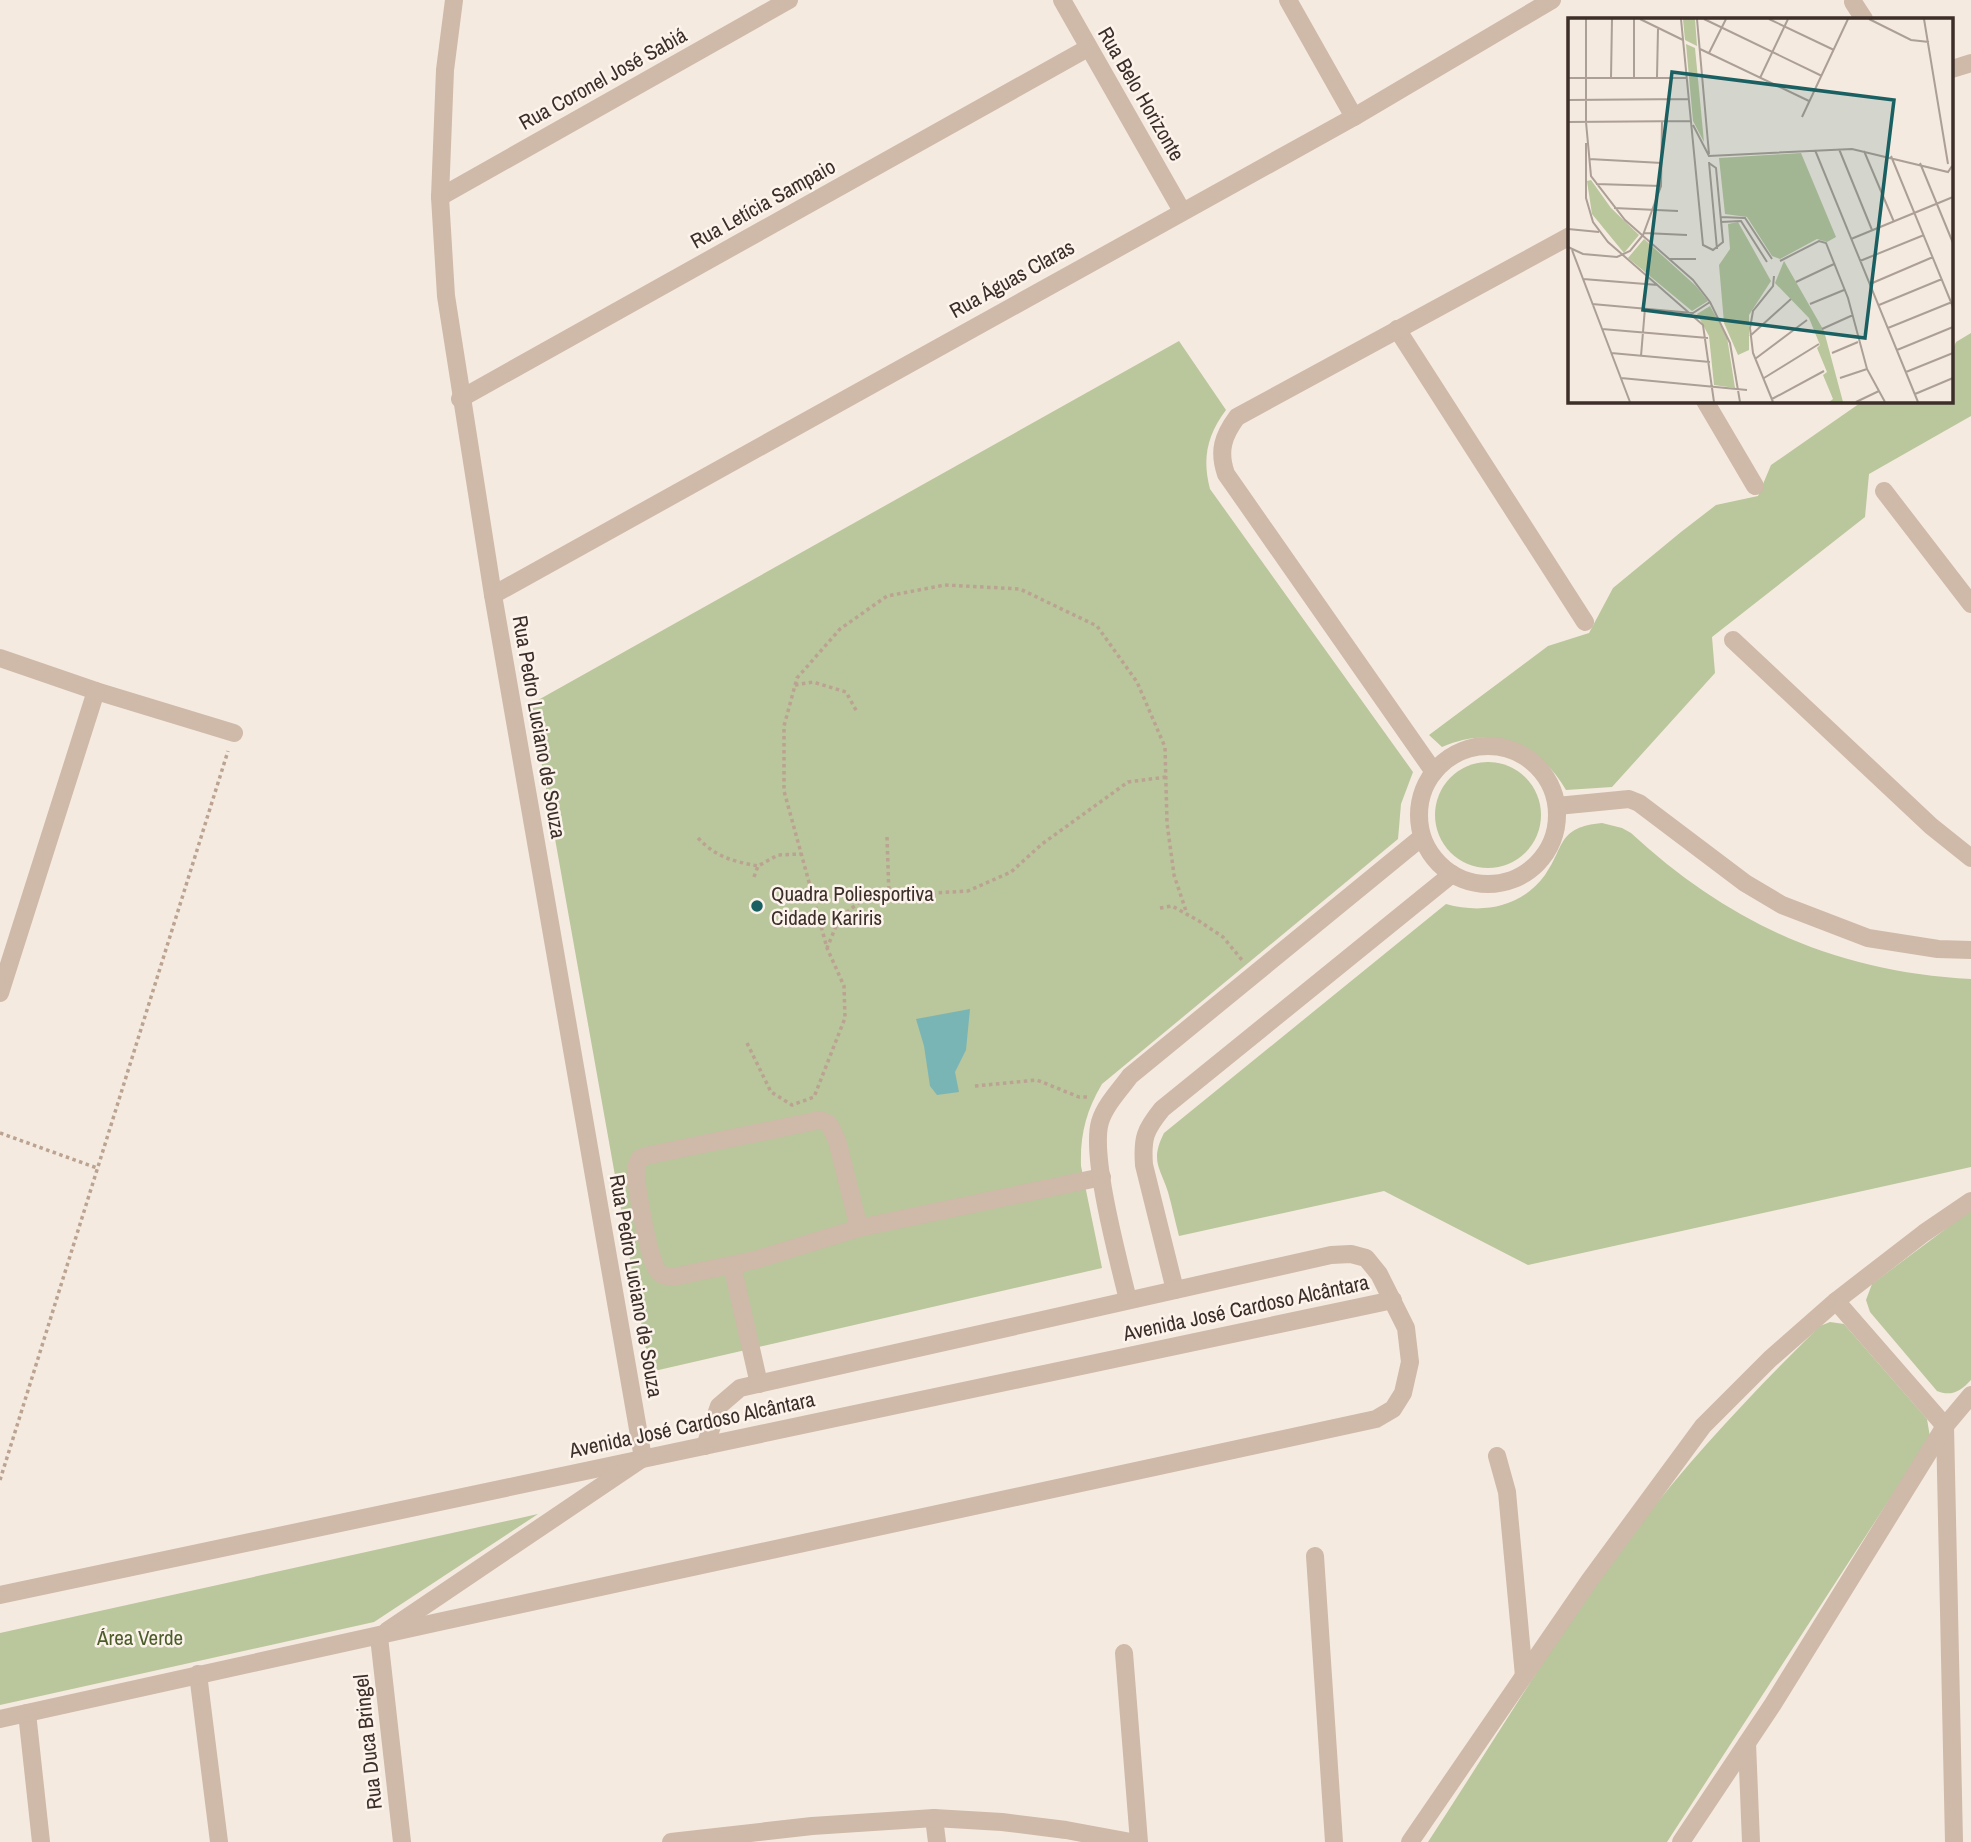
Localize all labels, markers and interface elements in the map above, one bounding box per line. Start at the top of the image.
inset map [1568,18,1954,402]
street label: Rua Coronel José Sabiá [514,20,692,137]
street label: Rua Belo Horizonte [1091,21,1192,166]
street label: Rua Letícia Sampaio [685,152,841,255]
street label: Rua Águas Claras [944,232,1079,325]
street label: Rua Pedro Luciano de Souza [506,613,573,841]
place label: Quadra Poliesportiva Cidade Kariris [771,879,934,932]
marker: Quadra Poliesportiva Cidade Kariris [749,898,765,914]
street label: Rua Pedro Luciano de Souza [603,1172,670,1400]
street label: Avenida José Cardoso Alcântara [1119,1267,1372,1348]
street label: Avenida José Cardoso Alcântara [565,1384,818,1465]
park label: Área Verde [96,1623,183,1652]
street label: Rua Duca Bringel [346,1673,389,1811]

